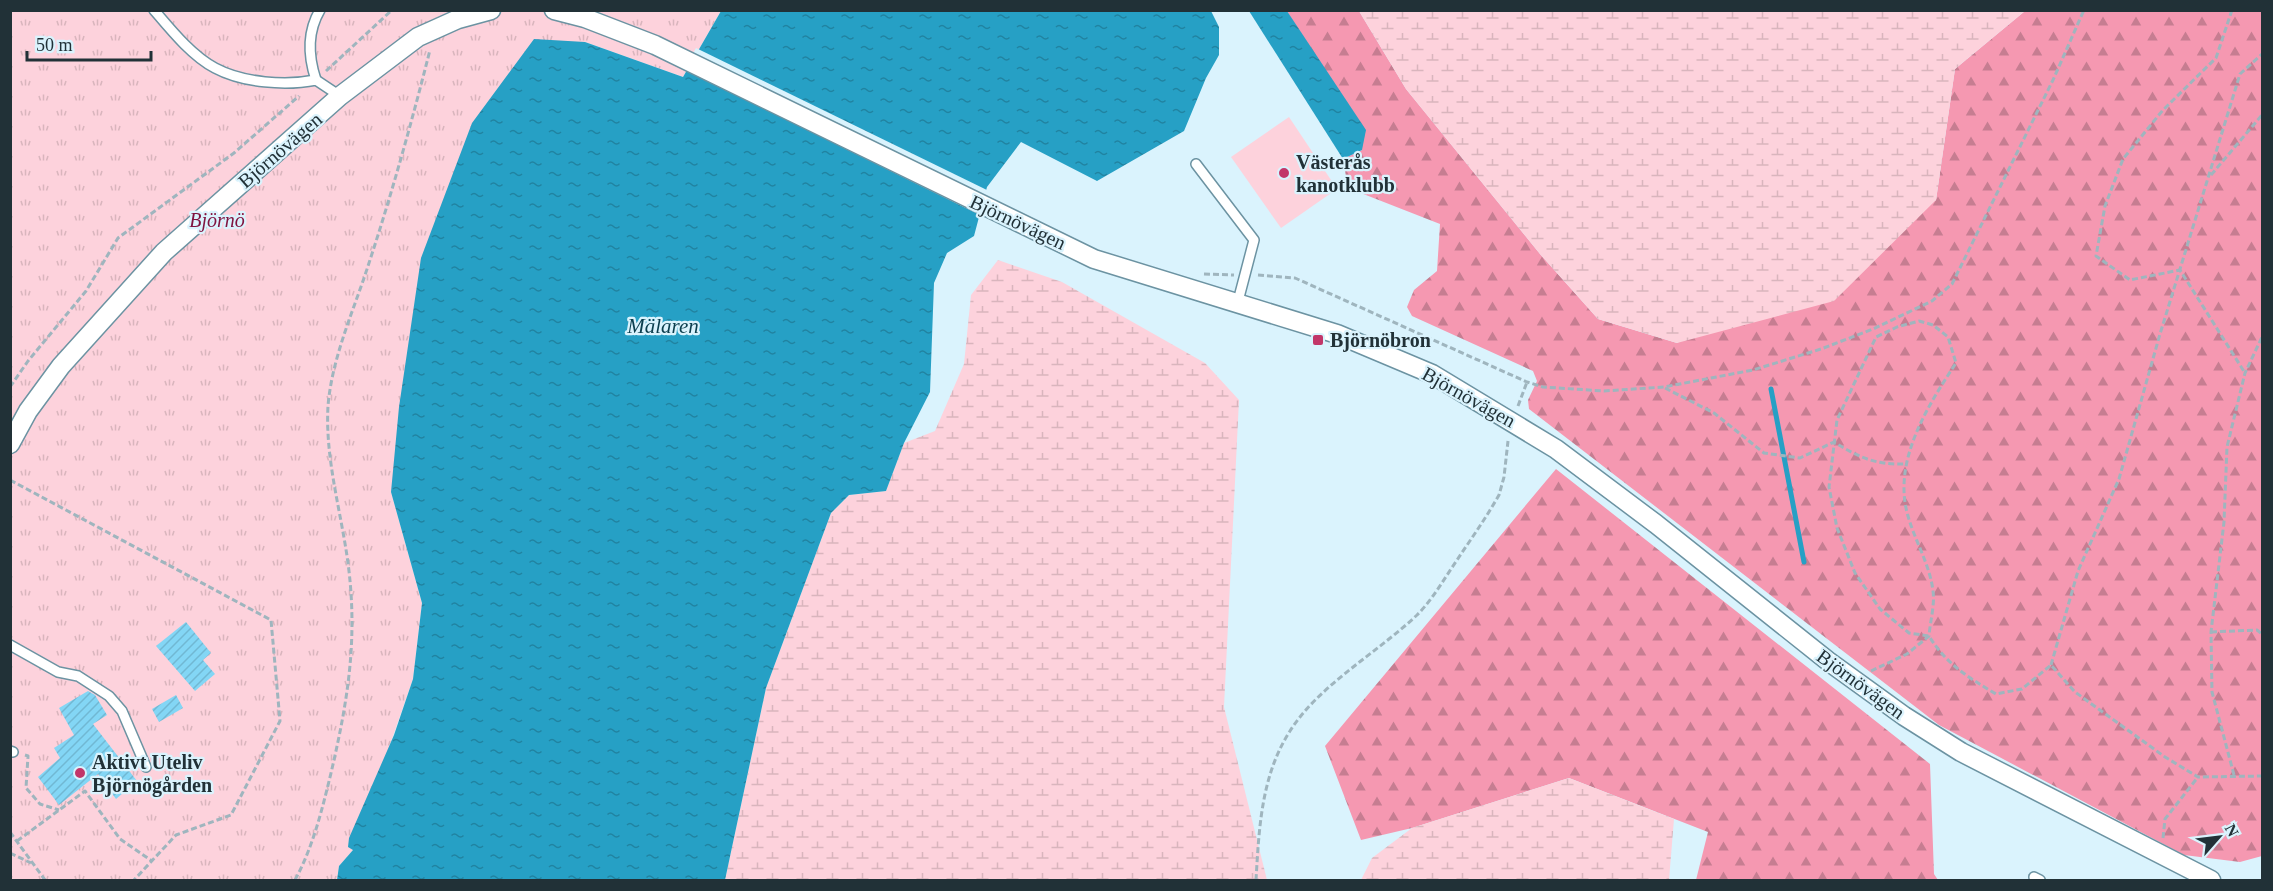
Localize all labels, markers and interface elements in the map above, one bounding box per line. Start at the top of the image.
scale bar [27,24,152,62]
text: 50 m [36,35,73,55]
street label: Björnövägen [234,108,327,193]
place label: Västerås kanotklubb [1296,151,1395,196]
marker: Västerås kanotklubb [1277,166,1291,180]
street label: Björnövägen [966,190,1069,255]
park label: Björnö [189,209,245,232]
water label: Mälaren [626,314,699,338]
place label: Björnöbron [1330,329,1431,352]
marker: Björnöbron [1311,333,1325,347]
street label: Björnövägen [1418,362,1520,433]
street label: Björnövägen [1812,645,1909,724]
place label: Aktivt Uteliv Björnögården [92,751,212,797]
marker: Aktivt Uteliv Björnögården [73,766,87,780]
north arrow [2189,807,2249,867]
text: N [2222,821,2242,840]

